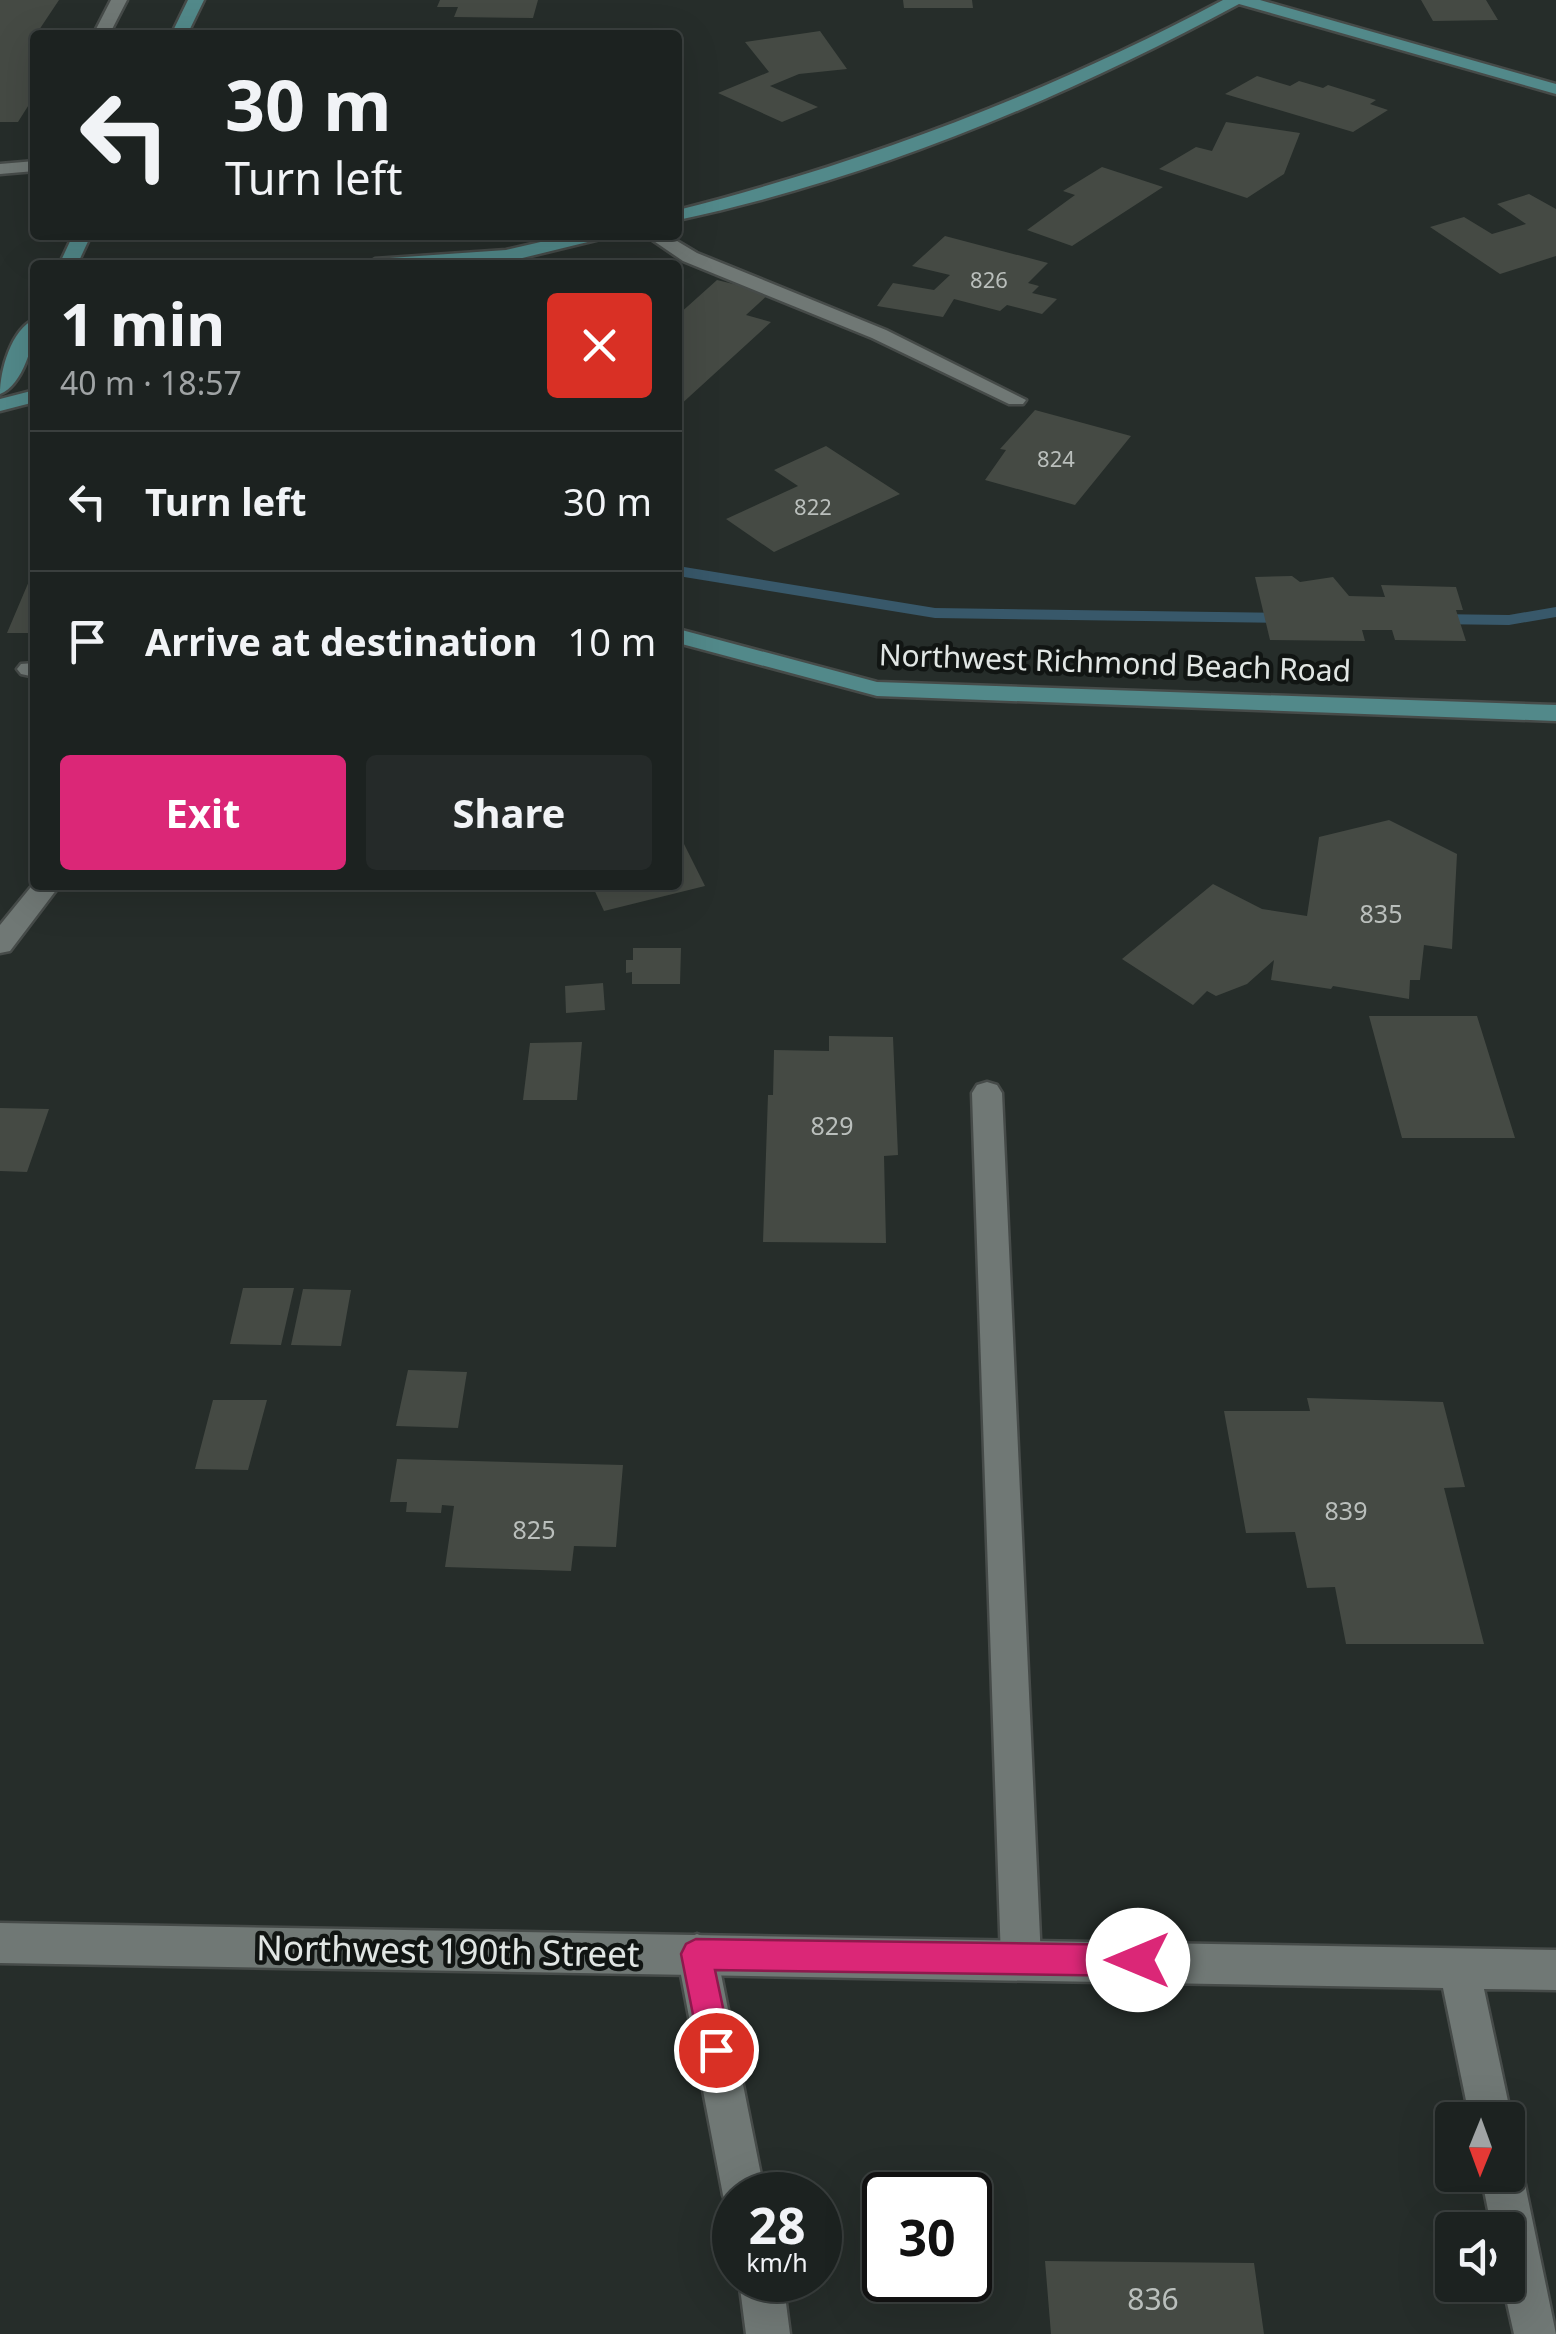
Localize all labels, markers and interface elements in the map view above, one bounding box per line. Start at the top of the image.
text: 30 m [225,56,392,152]
icon: left [60,70,190,200]
text: Turn left [225,147,402,208]
house number: 826 [970,264,1008,294]
text: 1 min [60,282,225,364]
button: close [547,293,652,398]
text: 40 m · 18:57 [60,361,242,404]
house number: 824 [1037,443,1075,473]
icon: left [60,474,115,529]
text: Turn left [145,475,307,527]
text: 30 m [563,475,652,527]
house number: 822 [794,491,832,521]
icon: arrive [60,614,115,669]
text: Arrive at destination [145,615,537,667]
text: 10 m [567,615,656,667]
street label: Northwest Richmond Beach Road [878,633,1352,691]
button: Exit [60,755,346,870]
button: Share [366,755,652,870]
house number: 835 [1360,896,1402,930]
house number: 829 [811,1108,853,1142]
house number: 839 [1325,1493,1367,1527]
house number: 825 [513,1512,555,1546]
position arrow [1086,1908,1190,2012]
street label: Northwest 190th Street [256,1923,640,1977]
pin [674,2008,759,2093]
icon: arrive [689,2023,744,2078]
north arrow [1435,2102,1525,2192]
map controls [1435,2102,1525,2302]
speed limit sign: 30 [862,2172,992,2302]
text: 28 [748,2191,806,2259]
button: sound [1435,2212,1525,2302]
text: km/h [746,2245,808,2279]
house number: 836 [1127,2278,1179,2319]

